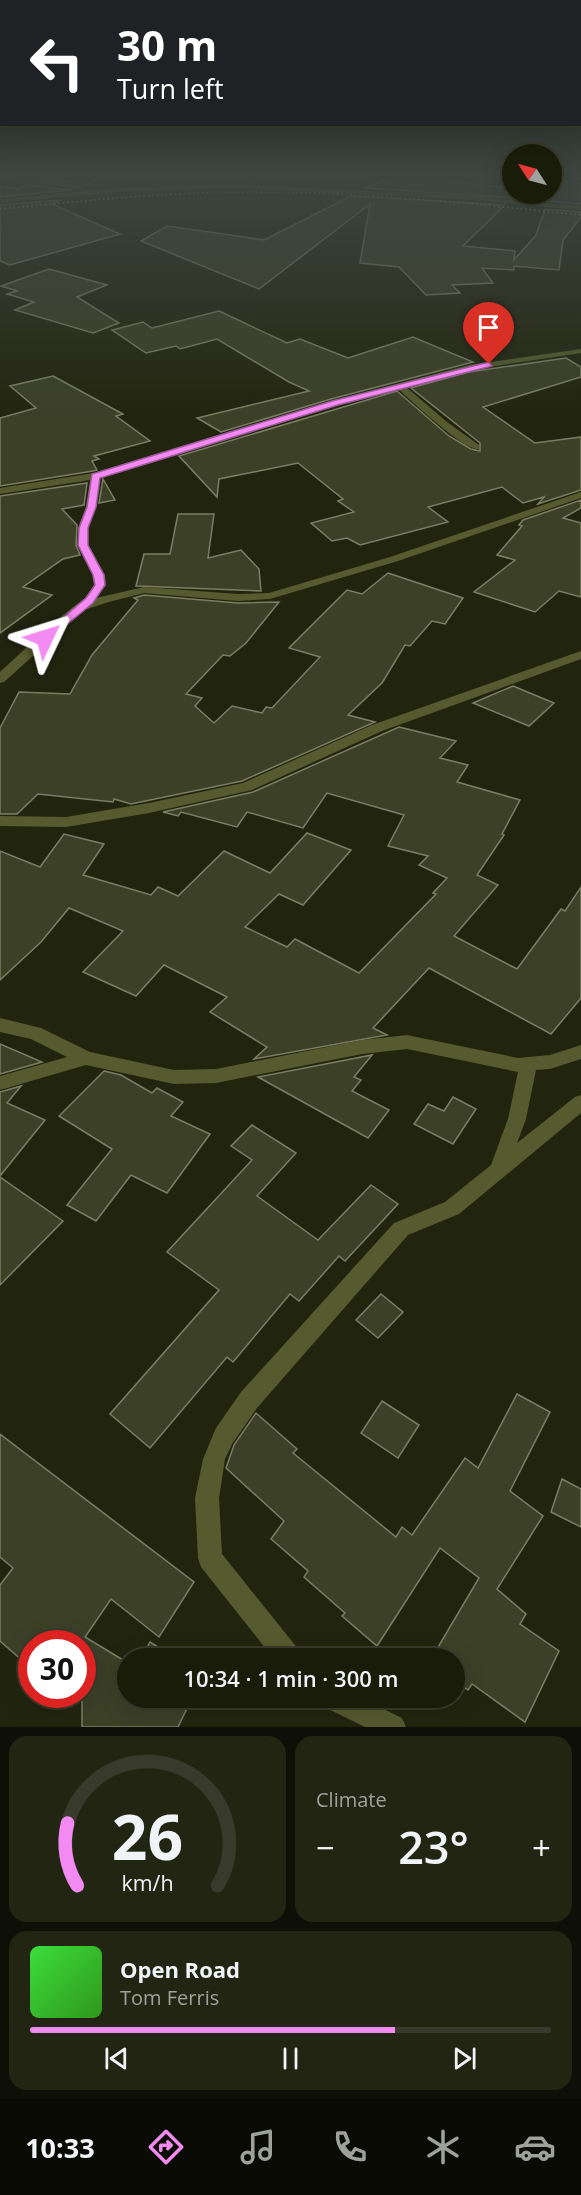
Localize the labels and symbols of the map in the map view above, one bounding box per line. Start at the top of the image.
north arrow [502,144,562,204]
pin [463,302,514,364]
position arrow [13,606,77,670]
speed limit sign: 30 [18,1630,96,1708]

